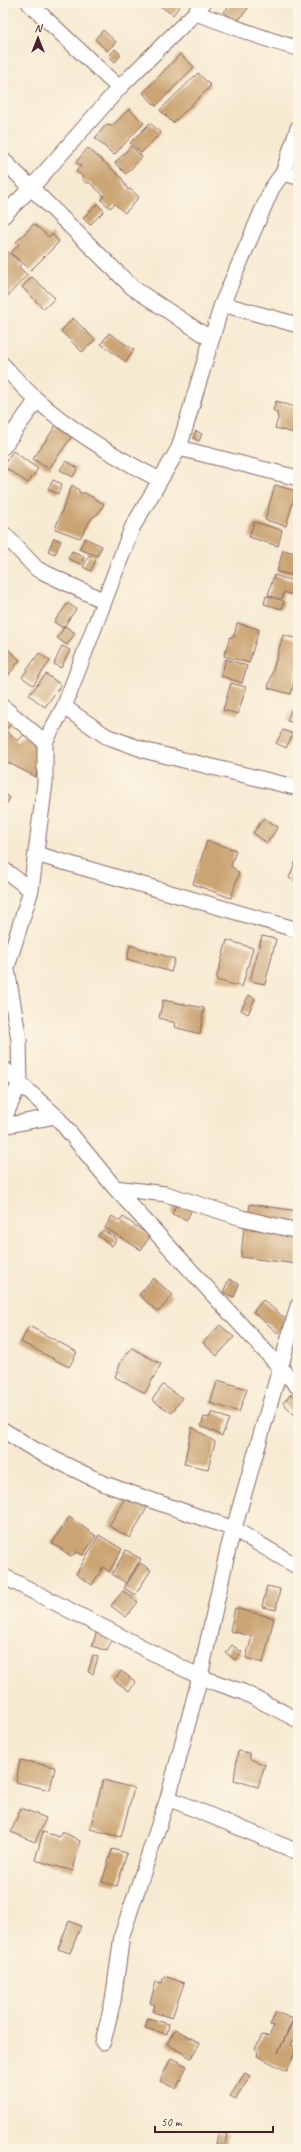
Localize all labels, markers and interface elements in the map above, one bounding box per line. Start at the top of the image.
north arrow [18,18,58,58]
text: N [35,21,44,35]
scale bar [155,2108,273,2134]
text: 50 m [161,2114,183,2130]

